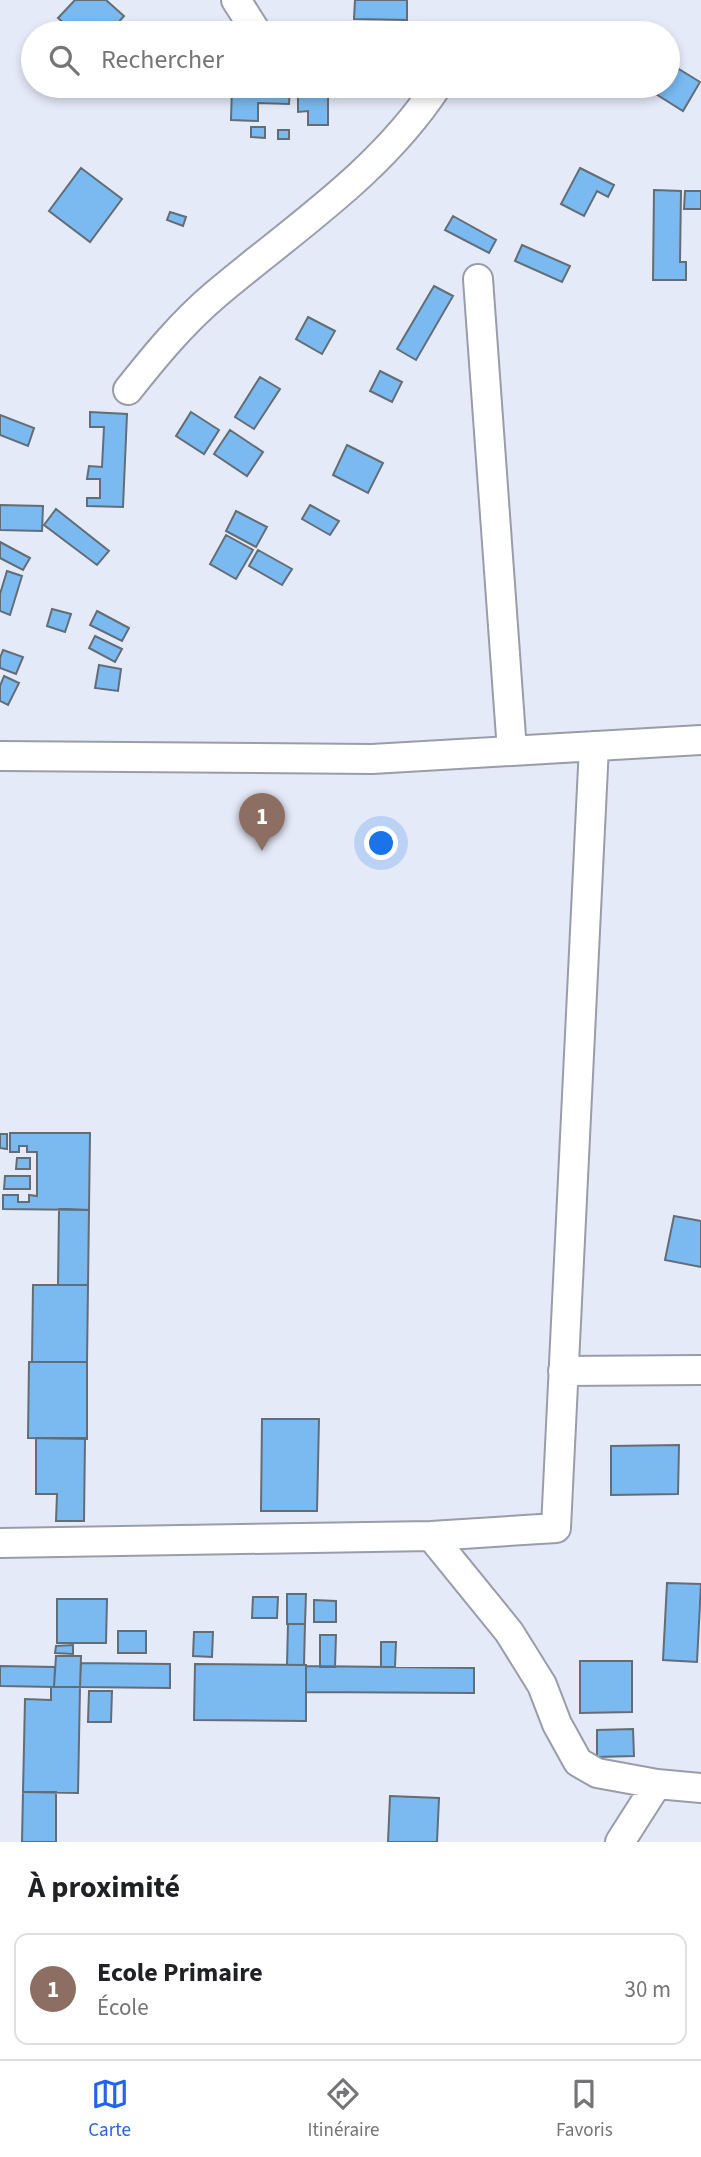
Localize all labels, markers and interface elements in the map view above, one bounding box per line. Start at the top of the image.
search box [21,21,680,98]
icon: search [45,41,83,79]
text: Rechercher [101,41,224,78]
pin: 1 [239,793,285,851]
your location [364,826,398,860]
text: À proximité [28,1866,180,1909]
text: Ecole Primaire [97,1954,263,1991]
text: 1 [47,1973,59,2006]
text: 30 m [624,1973,671,2006]
text: École [97,1991,149,2024]
tab: Carte [88,2075,131,2144]
tab: Itinéraire [307,2075,380,2144]
tab: Favoris [556,2075,613,2144]

